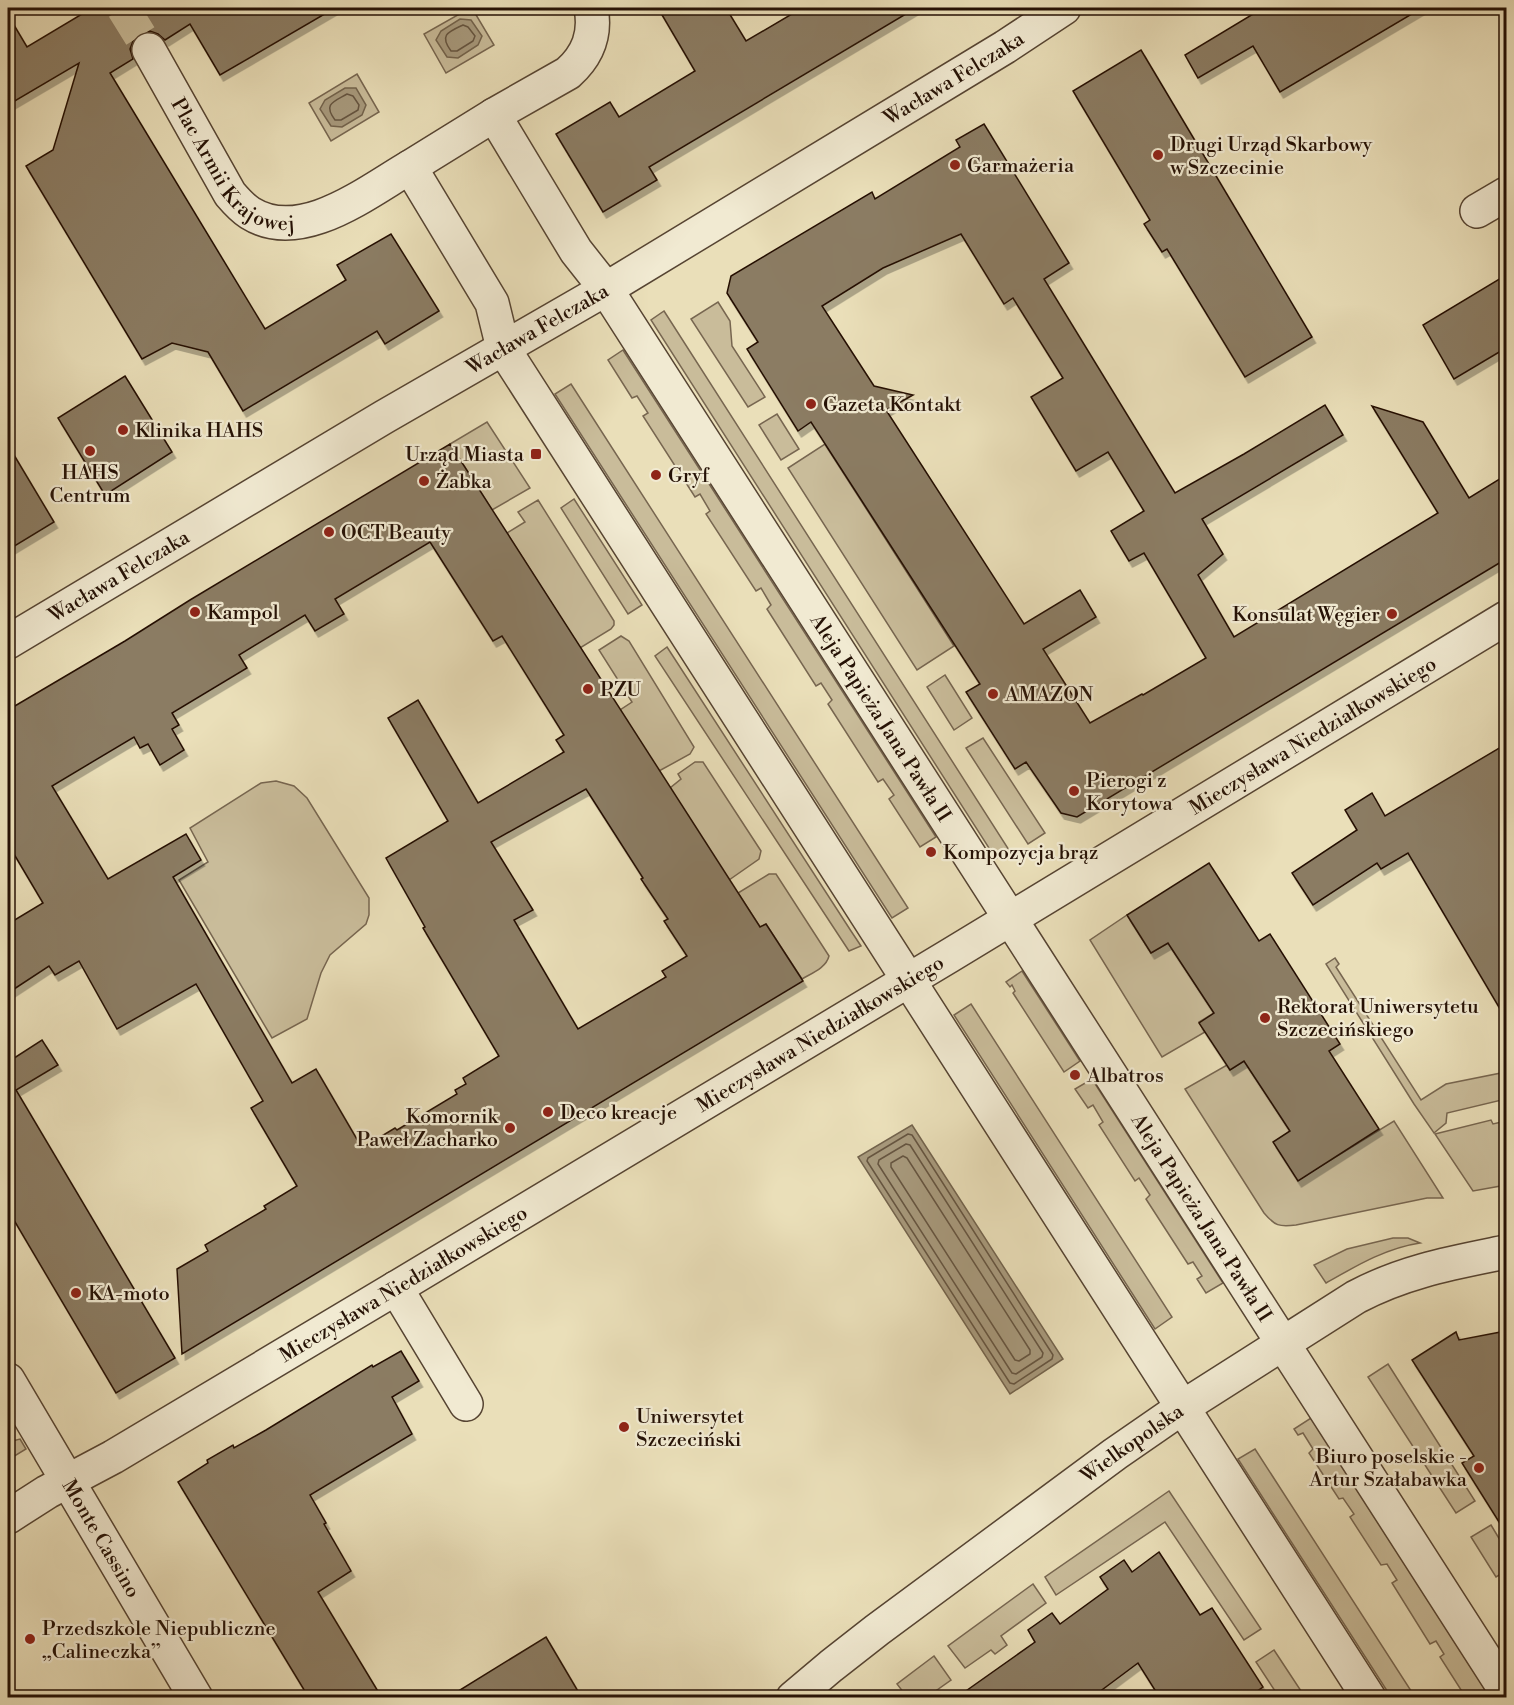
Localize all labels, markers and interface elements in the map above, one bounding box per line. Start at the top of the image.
street label: Wacława Felczaka [879,26,1030,132]
street label: Plac Armii Krajowej [165,94,296,237]
place label: Drugi Urząd Skarbowy w Szczecinie [1169,133,1373,181]
marker: Drugi Urząd Skarbowy w Szczecinie [1151,148,1165,162]
place label: Garmażeria [967,154,1075,179]
marker: Garmażeria [948,158,962,172]
street label: Wacława Felczaka [462,279,614,381]
place label: Gazeta Kontakt [823,393,962,418]
marker: Gazeta Kontakt [804,397,818,411]
place label: Klinika HAHS [135,419,263,444]
marker: Klinika HAHS [116,423,130,437]
place label: Urząd Miasta [405,443,525,468]
marker: HAHS Centrum [83,444,97,458]
marker: Urząd Miasta [529,447,543,461]
place label: HAHS Centrum [50,461,131,509]
place label: Gryf [668,464,710,489]
marker: Gryf [649,468,663,482]
place label: Żabka [436,469,493,495]
marker: Żabka [417,474,431,488]
place label: OCT Beauty [341,521,451,546]
street label: Wacława Felczaka [44,525,195,629]
marker: OCT Beauty [322,525,336,539]
place label: Kampol [207,601,279,626]
place label: Konsulat Węgier [1232,603,1380,628]
marker: Kampol [188,605,202,619]
marker: Konsulat Węgier [1385,607,1399,621]
street label: Aleja Papieża Jana Pawła II [803,609,956,827]
street label: Mieczysława Niedziałkowskiego [1185,652,1442,821]
place label: PZU [600,678,641,703]
marker: PZU [581,682,595,696]
place label: AMAZON [1004,683,1093,708]
marker: AMAZON [986,687,1000,701]
place label: Pierogi z Korytowa [1086,769,1173,817]
marker: Pierogi z Korytowa [1067,784,1081,798]
place label: Kompozycja brąz [943,841,1098,866]
marker: Kompozycja brąz [924,845,938,859]
street label: Mieczysława Niedziałkowskiego [692,951,949,1119]
place label: Rektorat Uniwersytetu Szczecińskiego [1277,995,1479,1043]
marker: Rektorat Uniwersytetu Szczecińskiego [1258,1011,1272,1025]
place label: Albatros [1086,1064,1164,1089]
marker: Albatros [1068,1068,1082,1082]
place label: Deco kreacje [560,1101,677,1126]
place label: Komornik Paweł Zacharko [357,1105,500,1153]
marker: Deco kreacje [541,1105,555,1119]
street label: Aleja Papieża Jana Pawła II [1124,1109,1277,1327]
marker: Komornik Paweł Zacharko [503,1121,517,1135]
street label: Mieczysława Niedziałkowskiego [275,1201,532,1369]
place label: KA-moto [88,1282,170,1307]
marker: KA-moto [69,1286,83,1300]
street label: Wielkopolska [1075,1399,1190,1490]
place label: Uniwersytet Szczeciński [636,1405,744,1453]
marker: Uniwersytet Szczeciński [617,1420,631,1434]
place label: Biuro poselskie - Artur Szałabawka [1308,1445,1468,1493]
marker: Biuro poselskie - Artur Szałabawka [1472,1461,1486,1475]
street label: Monte Cassino [56,1475,145,1603]
place label: Przedszkole Niepubliczne „Calineczka” [42,1617,276,1665]
marker: Przedszkole Niepubliczne „Calineczka” [23,1632,37,1646]

